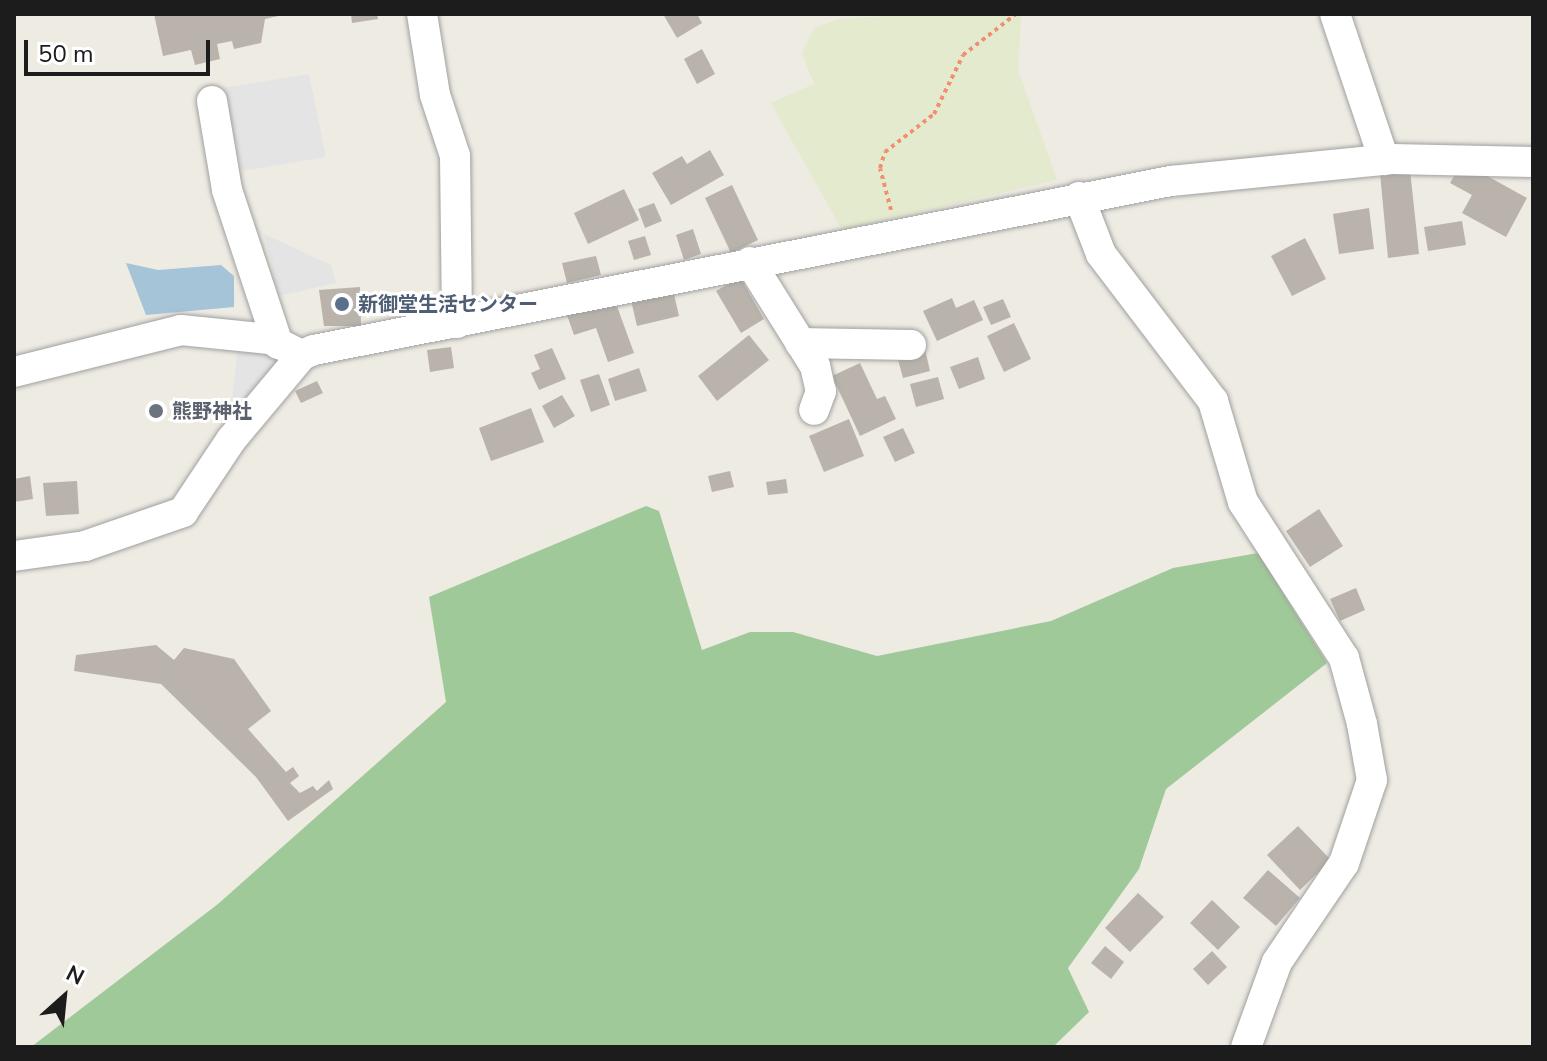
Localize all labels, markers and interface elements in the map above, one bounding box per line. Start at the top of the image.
scale bar [28,24,214,74]
text: 50 m [38,38,94,70]
place label: 新御堂生活センター [358,292,538,316]
marker: 新御堂生活センター [333,295,351,313]
place label: 熊野神社 [172,399,252,423]
marker: 熊野神社 [147,402,165,420]
north arrow [24,957,104,1037]
text: N [61,959,89,993]

